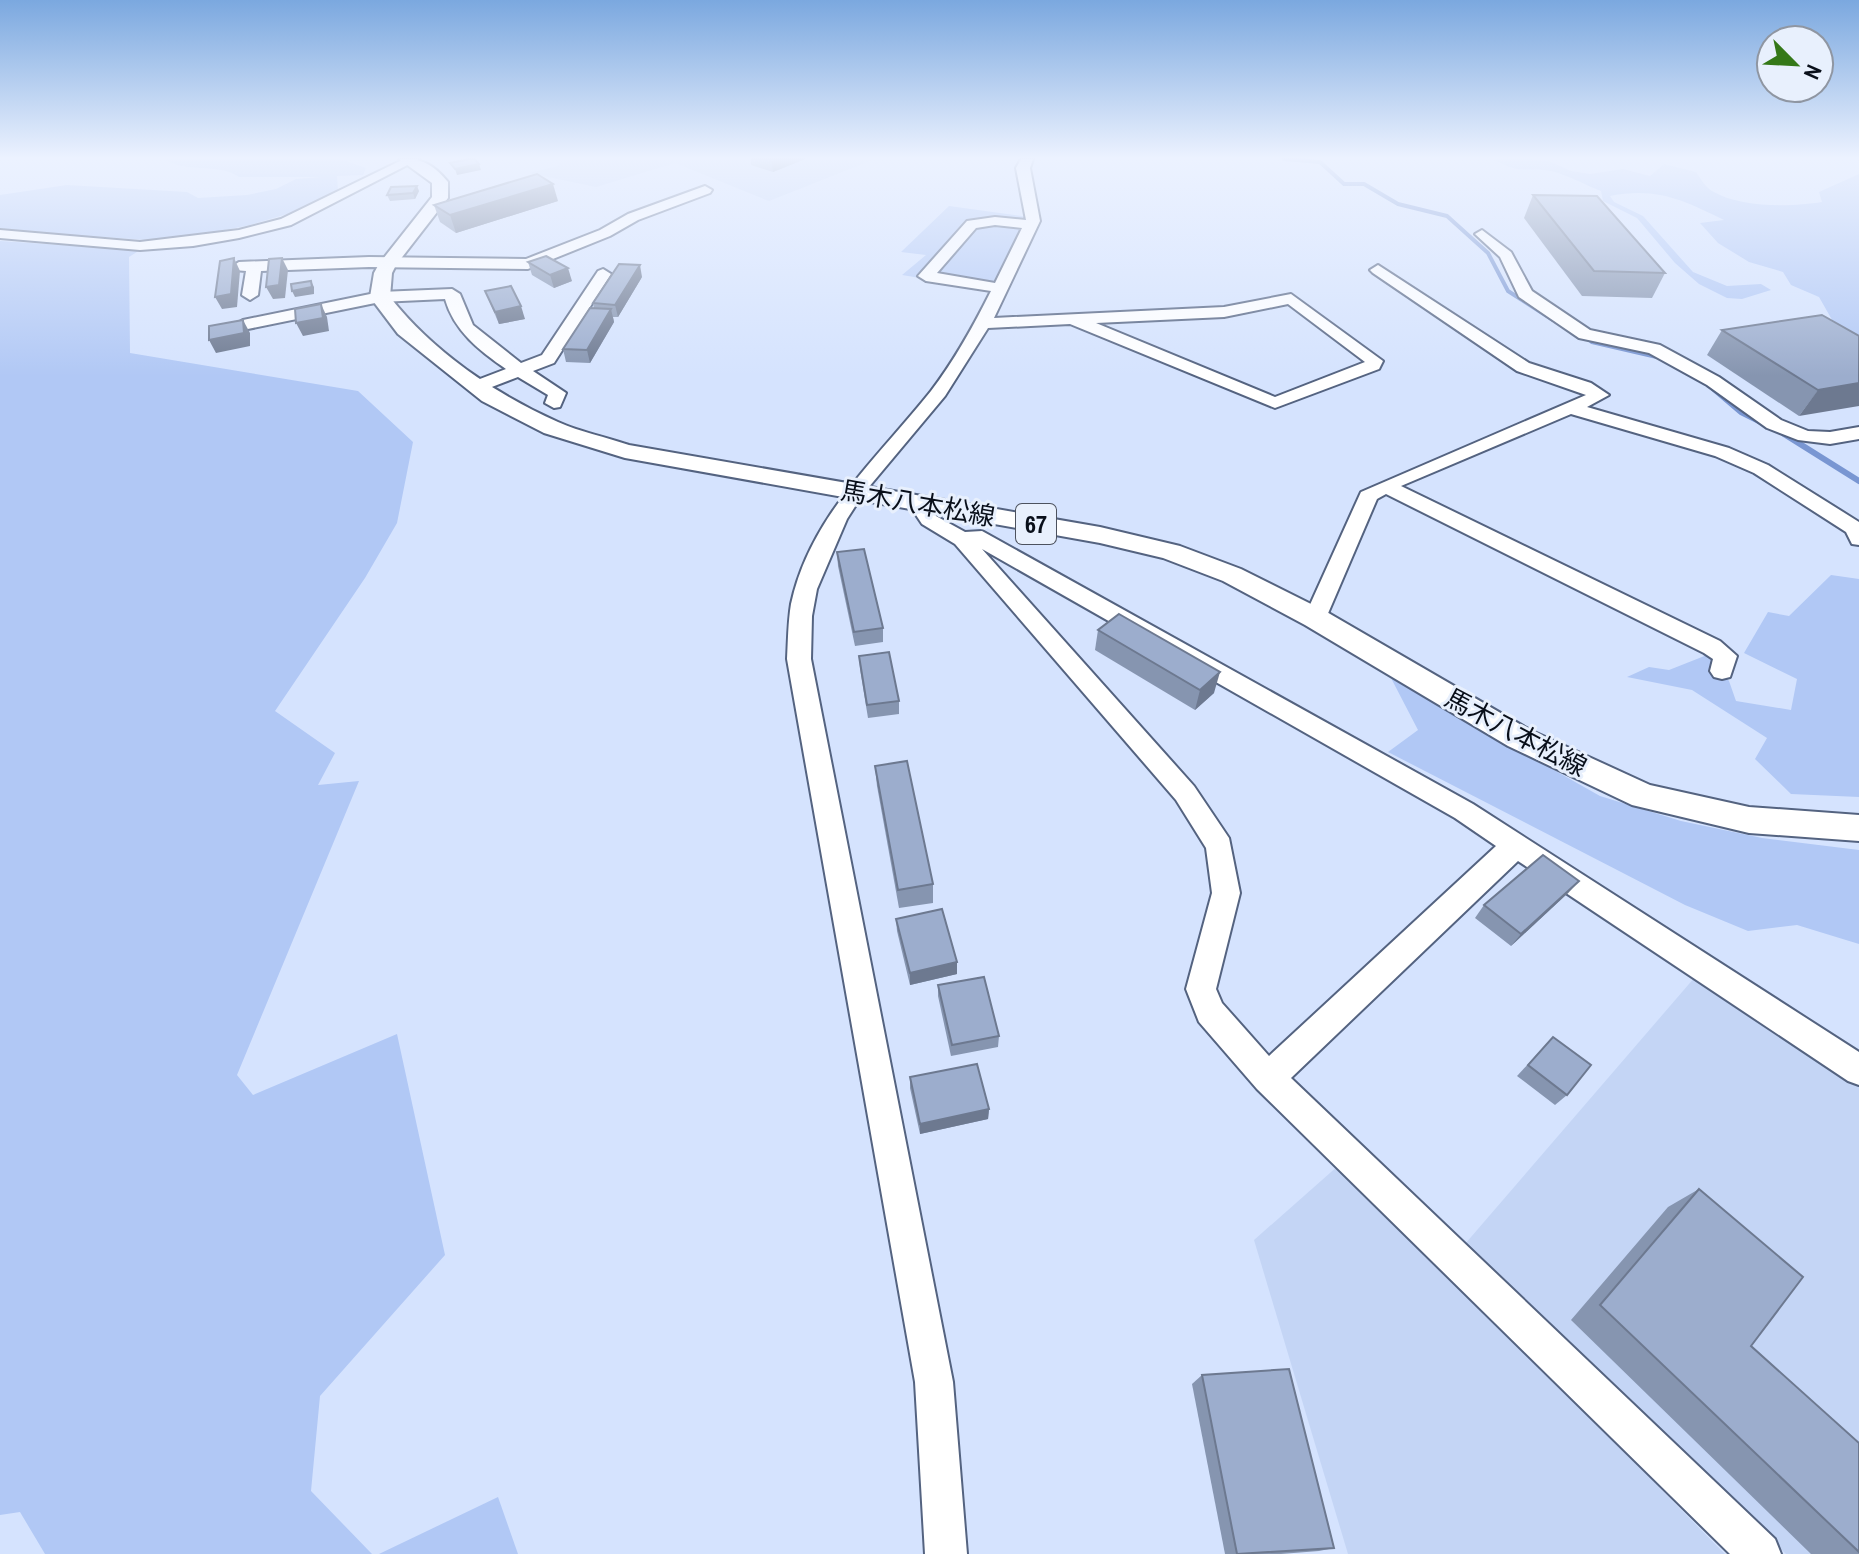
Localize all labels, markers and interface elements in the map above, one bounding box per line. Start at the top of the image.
north arrow [1755,24,1835,104]
text: N [1797,60,1830,84]
street label: 馬木八本松線 [838,472,998,534]
road number: 67 [1016,504,1056,544]
street label: 馬木八本松線 [1439,680,1593,784]

